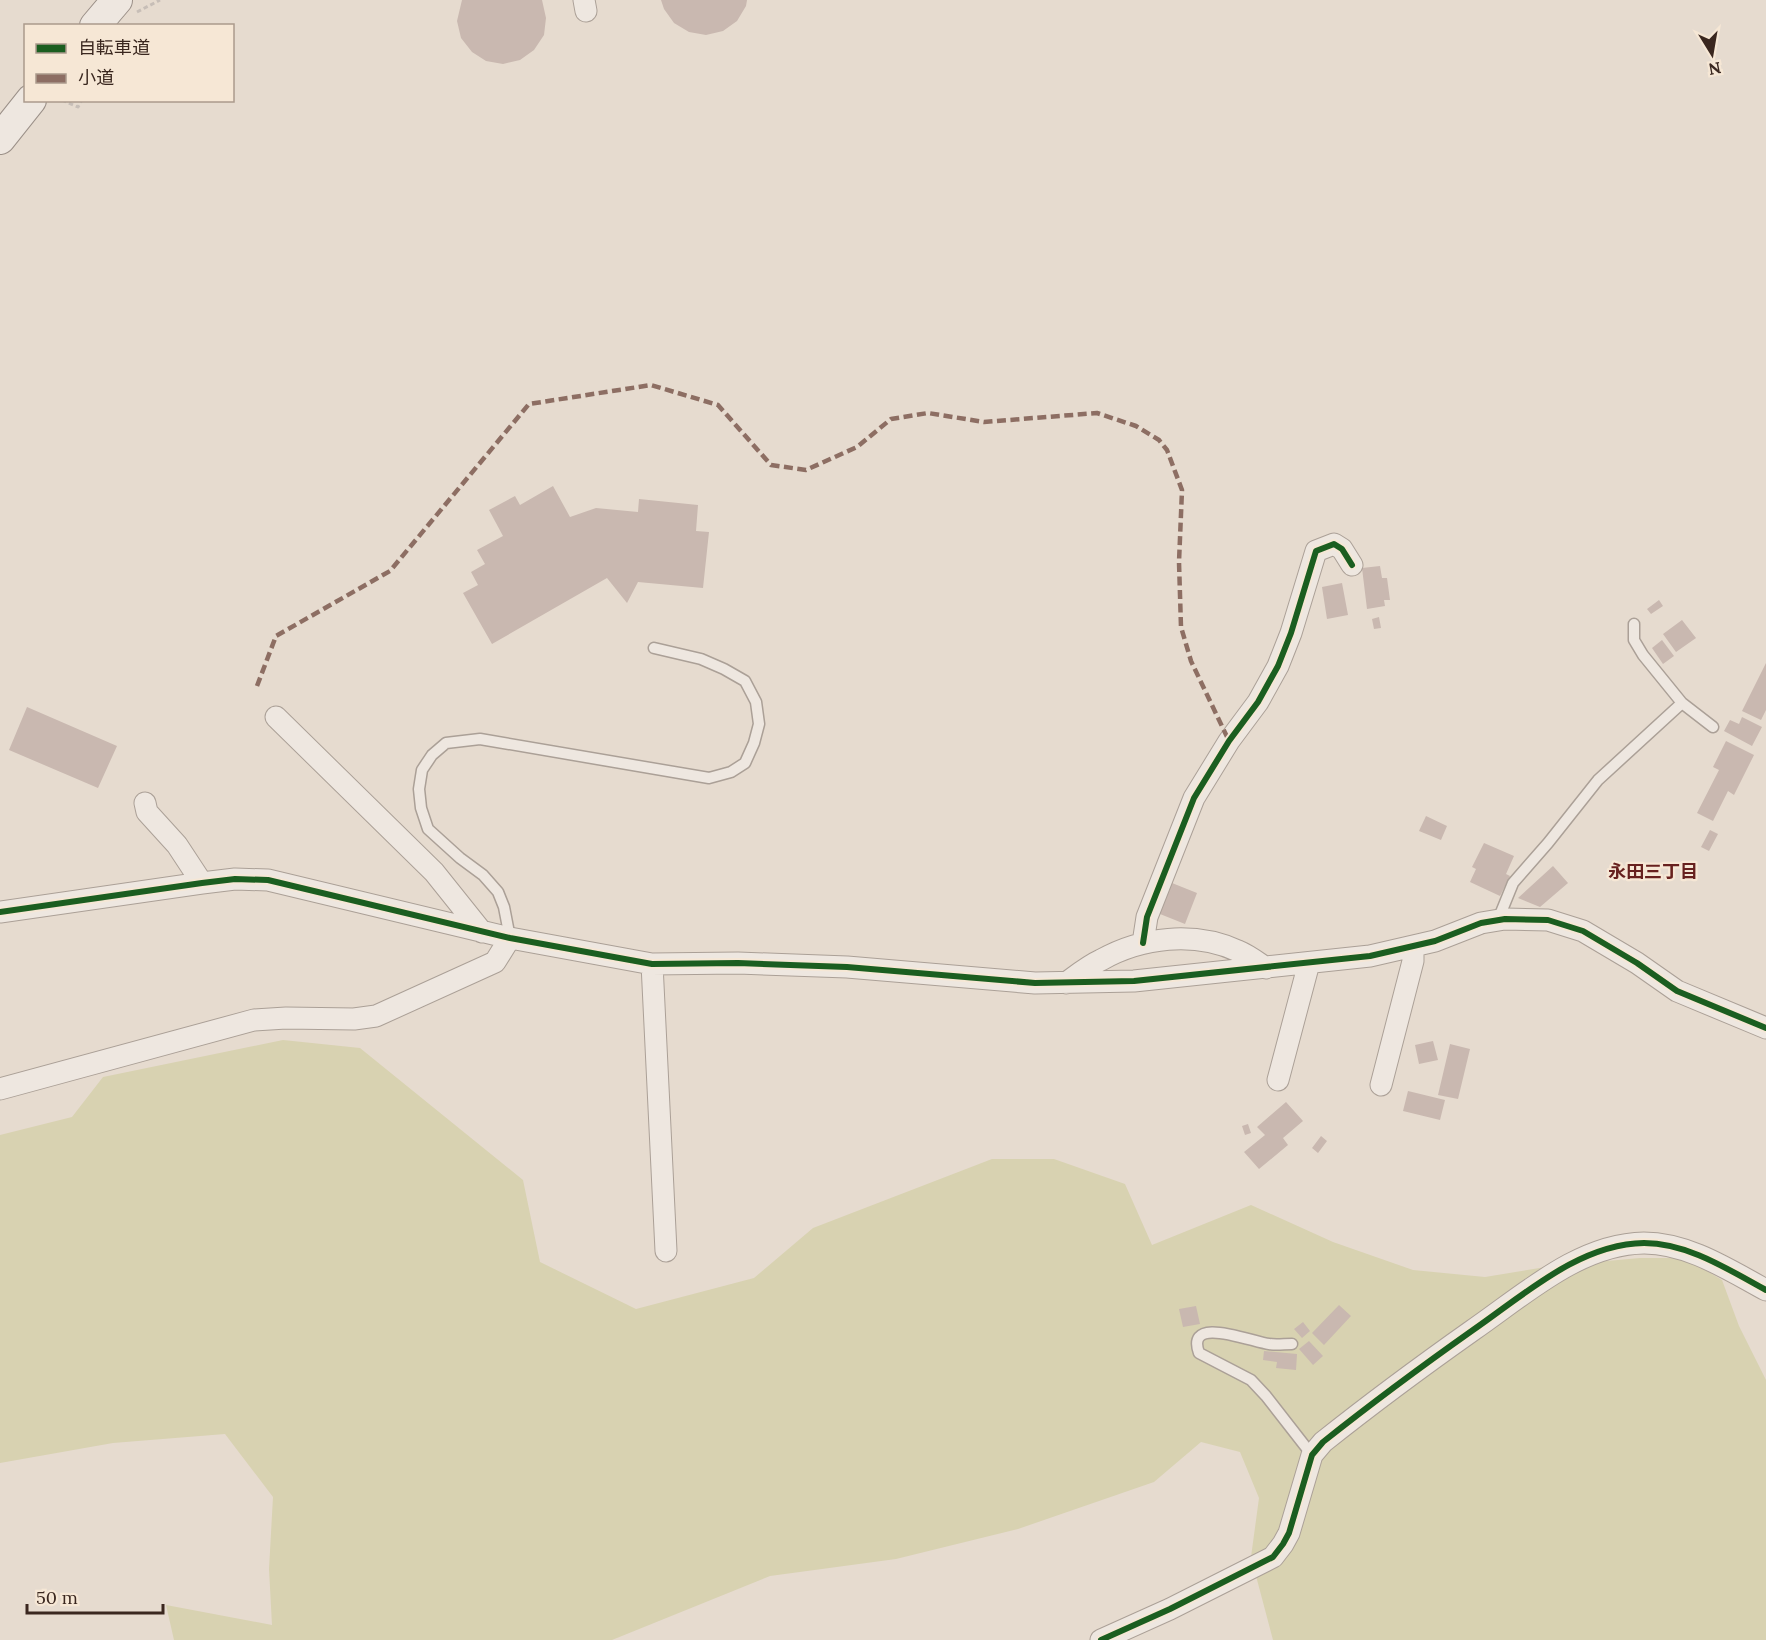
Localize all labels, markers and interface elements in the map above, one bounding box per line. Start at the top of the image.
legend [24,24,234,102]
north arrow [1682,24,1742,84]
text: 自転車道 [78,36,150,59]
text: N [1707,58,1723,80]
text: 小道 [78,66,114,89]
district label: 永田三丁目 [1608,860,1698,883]
scale bar [27,1577,164,1615]
text: 50 m [36,1586,78,1609]

